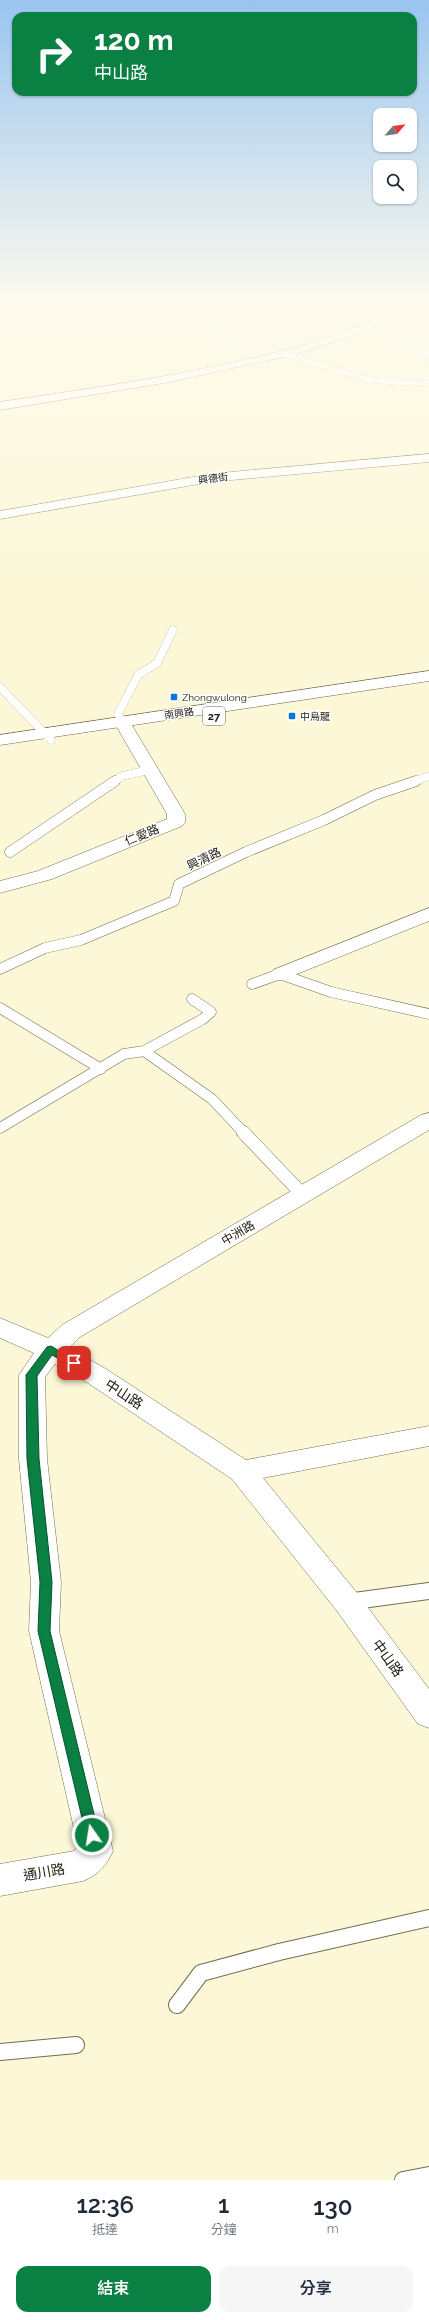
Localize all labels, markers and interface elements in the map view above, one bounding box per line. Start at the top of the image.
text: 120 m [94,24,174,57]
icon: right [28,28,80,80]
text: 中山路 [94,62,148,83]
north arrow [373,108,417,152]
map controls [373,108,417,204]
button: search [373,160,417,204]
street label: 興德街 [198,471,229,486]
marker: Zhongwulong [169,692,179,702]
place label: Zhongwulong [182,692,247,703]
street label: 南興路 [163,706,195,721]
road number: 27 [203,707,225,725]
marker: 中烏龍 [287,711,297,721]
place label: 中烏龍 [300,711,330,722]
street label: 仁愛路 [123,822,161,848]
street label: 興清路 [185,845,223,873]
street label: 中洲路 [219,1218,257,1248]
pin [57,1346,91,1380]
icon: arrive [63,1352,85,1374]
street label: 中山路 [102,1376,146,1412]
street label: 中山路 [369,1636,407,1680]
position arrow [71,1814,113,1856]
street label: 通川路 [22,1860,66,1884]
text: 12:36 [77,2190,134,2219]
text: 1 [218,2190,229,2219]
text: 130 [313,2192,352,2221]
text: m [327,2221,339,2236]
text: 抵達 [92,2222,118,2237]
text: 分鐘 [211,2222,237,2237]
button: 結束 [16,2266,211,2312]
button: 分享 [219,2266,413,2312]

